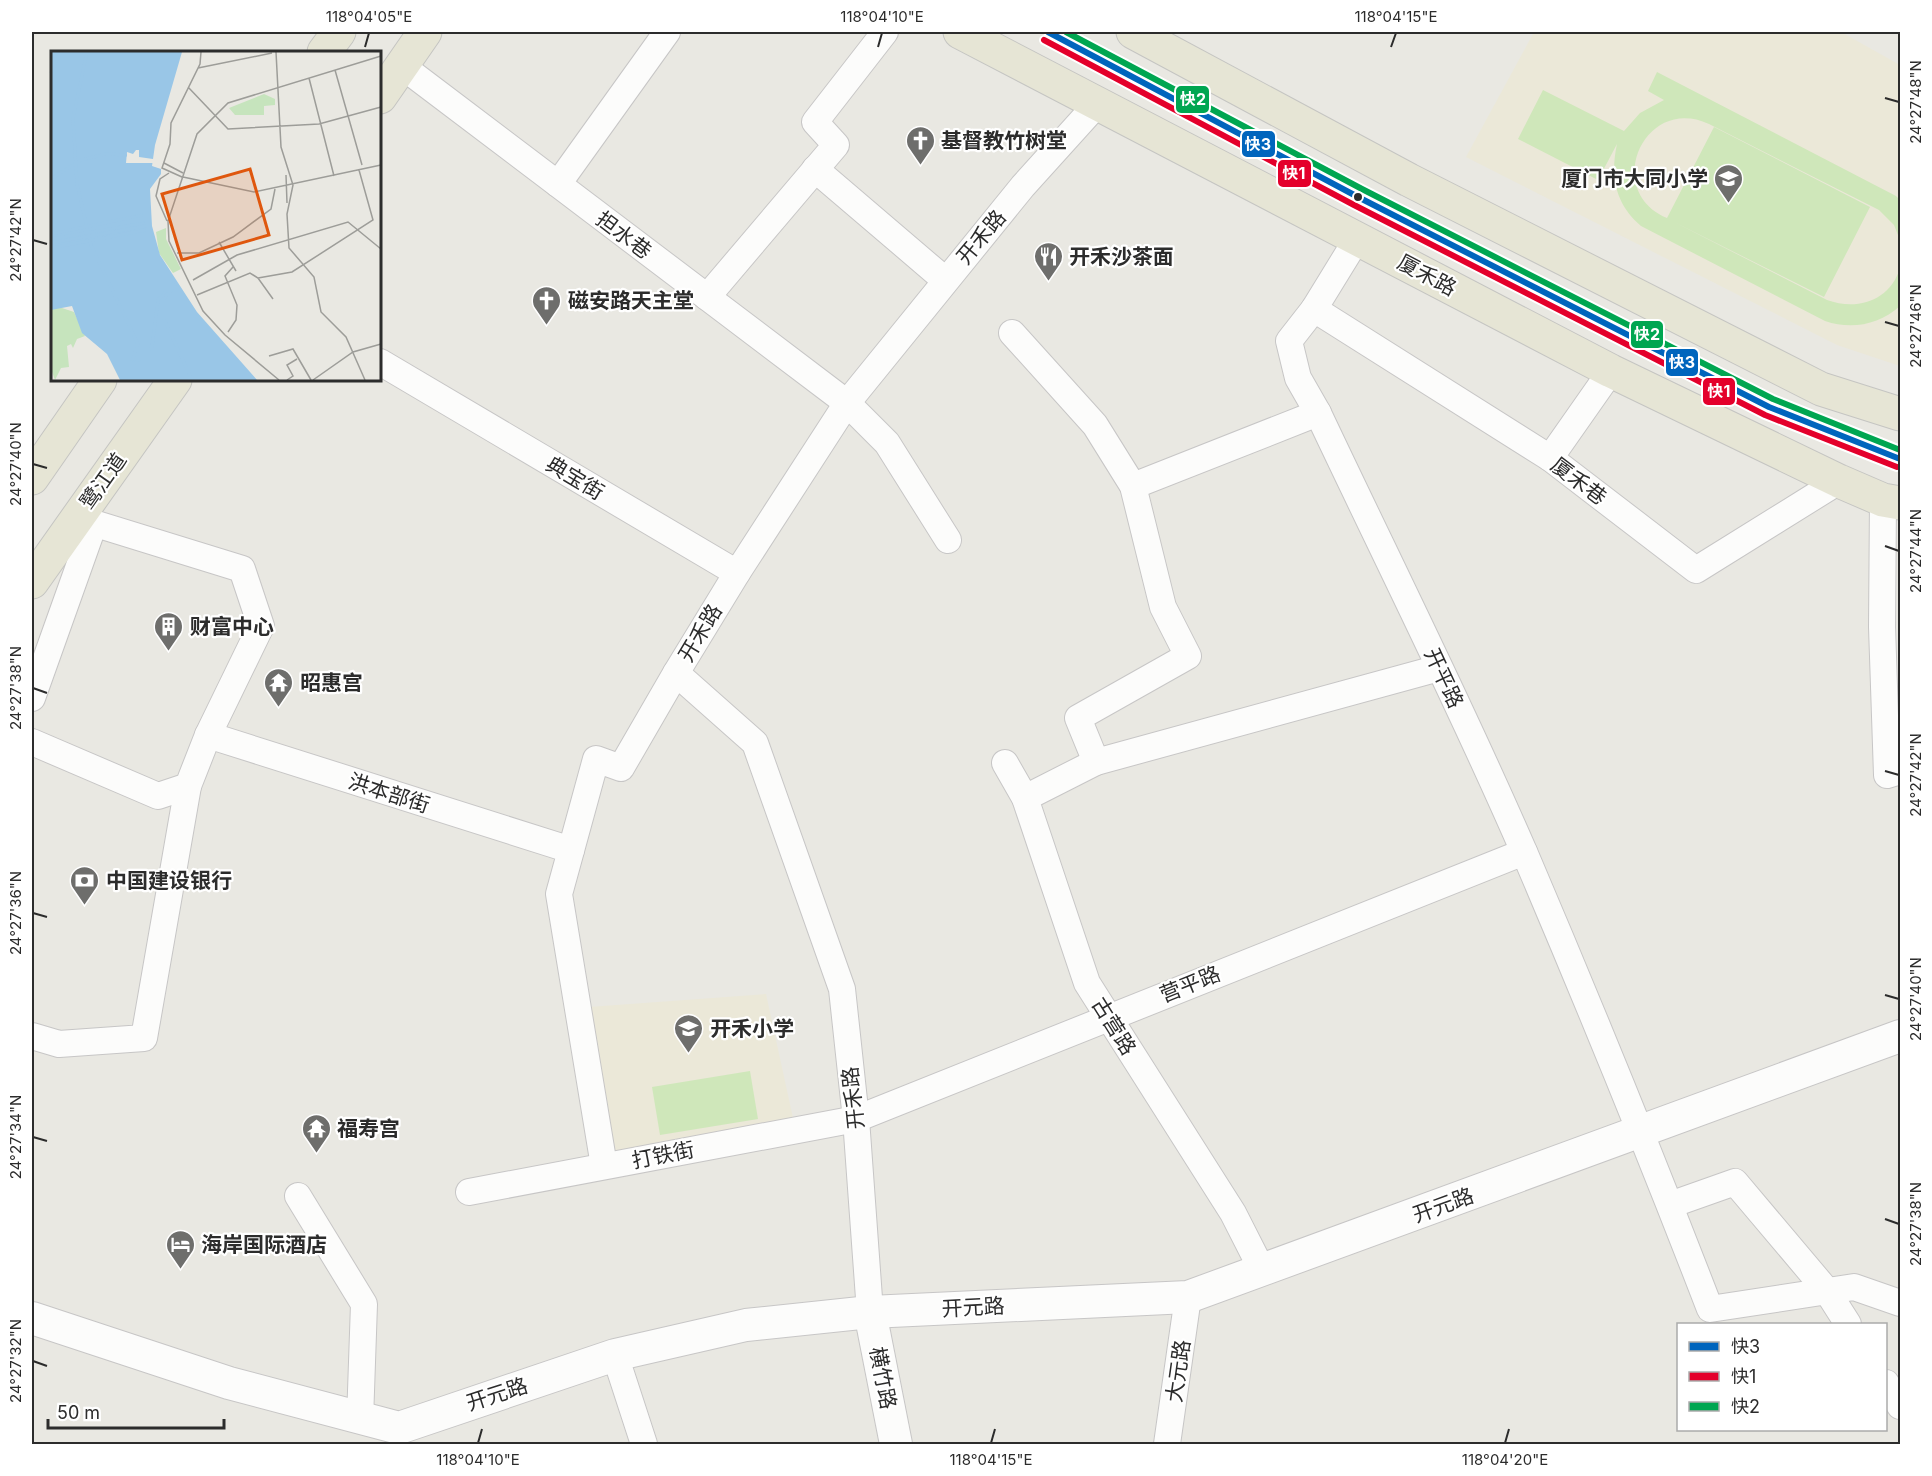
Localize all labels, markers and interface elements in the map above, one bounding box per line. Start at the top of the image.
text: 118°04'05"E [326,7,412,26]
text: 118°04'10"E [840,7,924,26]
text: 118°04'15"E [1355,7,1437,26]
inset map [51,51,381,381]
text: 24°27'48"N [1906,60,1925,144]
line badge: 快2 [1175,85,1210,114]
text: 快2 [1180,89,1206,109]
church icon: 基督教竹树堂 [904,124,936,166]
place label: 基督教竹树堂 [941,128,1067,153]
line badge: 快3 [1241,130,1276,158]
text: 快3 [1245,134,1271,154]
line badge: 快1 [1277,159,1312,188]
school or university icon: 厦门市大同小学 [1713,162,1745,204]
text: 快1 [1283,163,1305,183]
place label: 厦门市大同小学 [1561,166,1708,191]
unlabelled marker [1352,191,1364,203]
text: 24°27'42"N [6,198,25,282]
street label: 开禾路 [951,205,1011,269]
street label: 担水巷 [591,206,657,264]
restaurant icon: 开禾沙茶面 [1032,240,1064,282]
place label: 开禾沙茶面 [1069,244,1174,269]
street label: 厦禾路 [1393,249,1461,301]
church icon: 磁安路天主堂 [531,284,563,326]
text: 24°27'46"N [1906,284,1925,368]
place label: 磁安路天主堂 [568,288,694,313]
line badge: 快2 [1630,320,1664,349]
text: 快2 [1634,324,1660,344]
line badge: 快3 [1665,348,1699,377]
text: 快3 [1669,352,1695,372]
line badge: 快1 [1702,377,1736,406]
text: 快1 [1708,381,1730,401]
text: 24°27'40"N [6,422,25,506]
street label: 鹭江道 [75,448,131,514]
street label: 典宝街 [542,451,608,505]
street label: 厦禾巷 [1546,452,1612,510]
text: 24°27'44"N [1906,509,1925,593]
street label: 开禾路 [673,600,727,666]
building icon: 财富中心 [153,610,185,652]
place label: 财富中心 [190,614,274,639]
street label: 开平路 [1419,644,1469,712]
text: 24°27'38"N [6,646,25,730]
temple icon: 昭惠宫 [263,666,295,708]
place label: 昭惠宫 [300,670,363,695]
text: 24°27'42"N [1906,733,1925,817]
street label: 洪本部街 [345,768,433,818]
bank icon: 中国建设银行 [69,864,101,906]
place label: 中国建设银行 [106,868,232,893]
text: 24°27'36"N [6,871,25,955]
text: 24°27'40"N [1906,957,1925,1041]
street label: 营平路 [1156,961,1224,1007]
street label: 古营路 [1087,993,1141,1059]
school or university icon: 开禾小学 [673,1012,705,1054]
place label: 开禾小学 [710,1016,794,1041]
street label: 开禾路 [837,1065,869,1131]
text: 24°27'34"N [6,1095,25,1179]
temple icon: 福寿宫 [300,1112,332,1154]
place label: 福寿宫 [337,1116,400,1141]
street label: 打铁街 [630,1137,696,1173]
street label: 开元路 [1409,1182,1477,1228]
text: 24°27'38"N [1906,1182,1925,1266]
hotel icon: 海岸国际酒店 [164,1228,196,1270]
place label: 海岸国际酒店 [201,1232,327,1257]
street label: 开元路 [941,1293,1005,1321]
text: 24°27'32"N [6,1319,25,1403]
legend [1677,1323,1887,1431]
text: 快3 [1731,1336,1760,1357]
street label: 大元路 [1161,1338,1195,1404]
street label: 横竹路 [865,1345,901,1411]
text: 快1 [1731,1366,1756,1387]
street label: 开元路 [463,1372,531,1416]
scale bar [48,1392,224,1430]
text: 快2 [1731,1396,1760,1417]
text: 50 m [57,1402,100,1423]
text: 118°04'10"E [436,1450,520,1469]
text: 118°04'15"E [950,1450,1032,1469]
text: 118°04'20"E [1462,1450,1548,1469]

